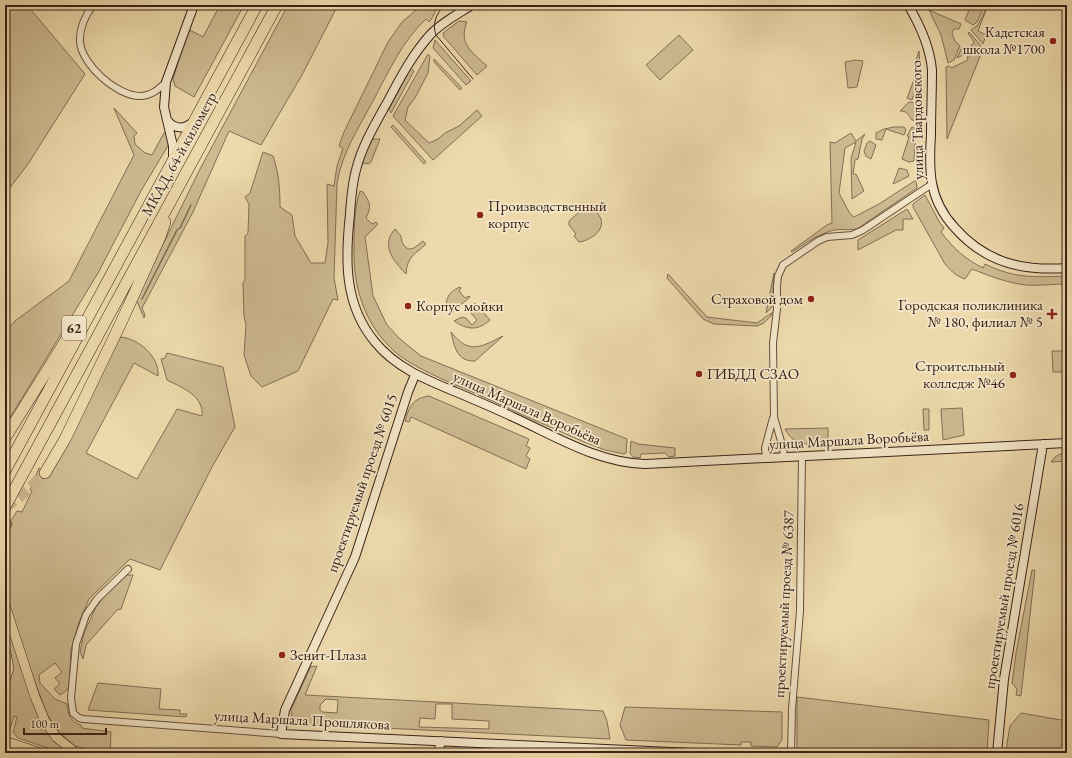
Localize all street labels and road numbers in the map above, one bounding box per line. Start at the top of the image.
street label: улица Твардовского [906,60,927,180]
street label: МКАД, 64-й километр [137,88,221,219]
road number: 62 [62,316,86,340]
street label: улица Маршала Воробьёва [450,366,604,449]
street label: проектируемый проезд № 6015 [322,391,401,575]
street label: улица Маршала Воробьёва [768,426,930,453]
street label: проектируемый проезд № 6016 [979,502,1028,690]
street label: проектируемый проезд № 6387 [769,509,798,698]
street label: улица Маршала Прошлякова [214,705,390,734]

